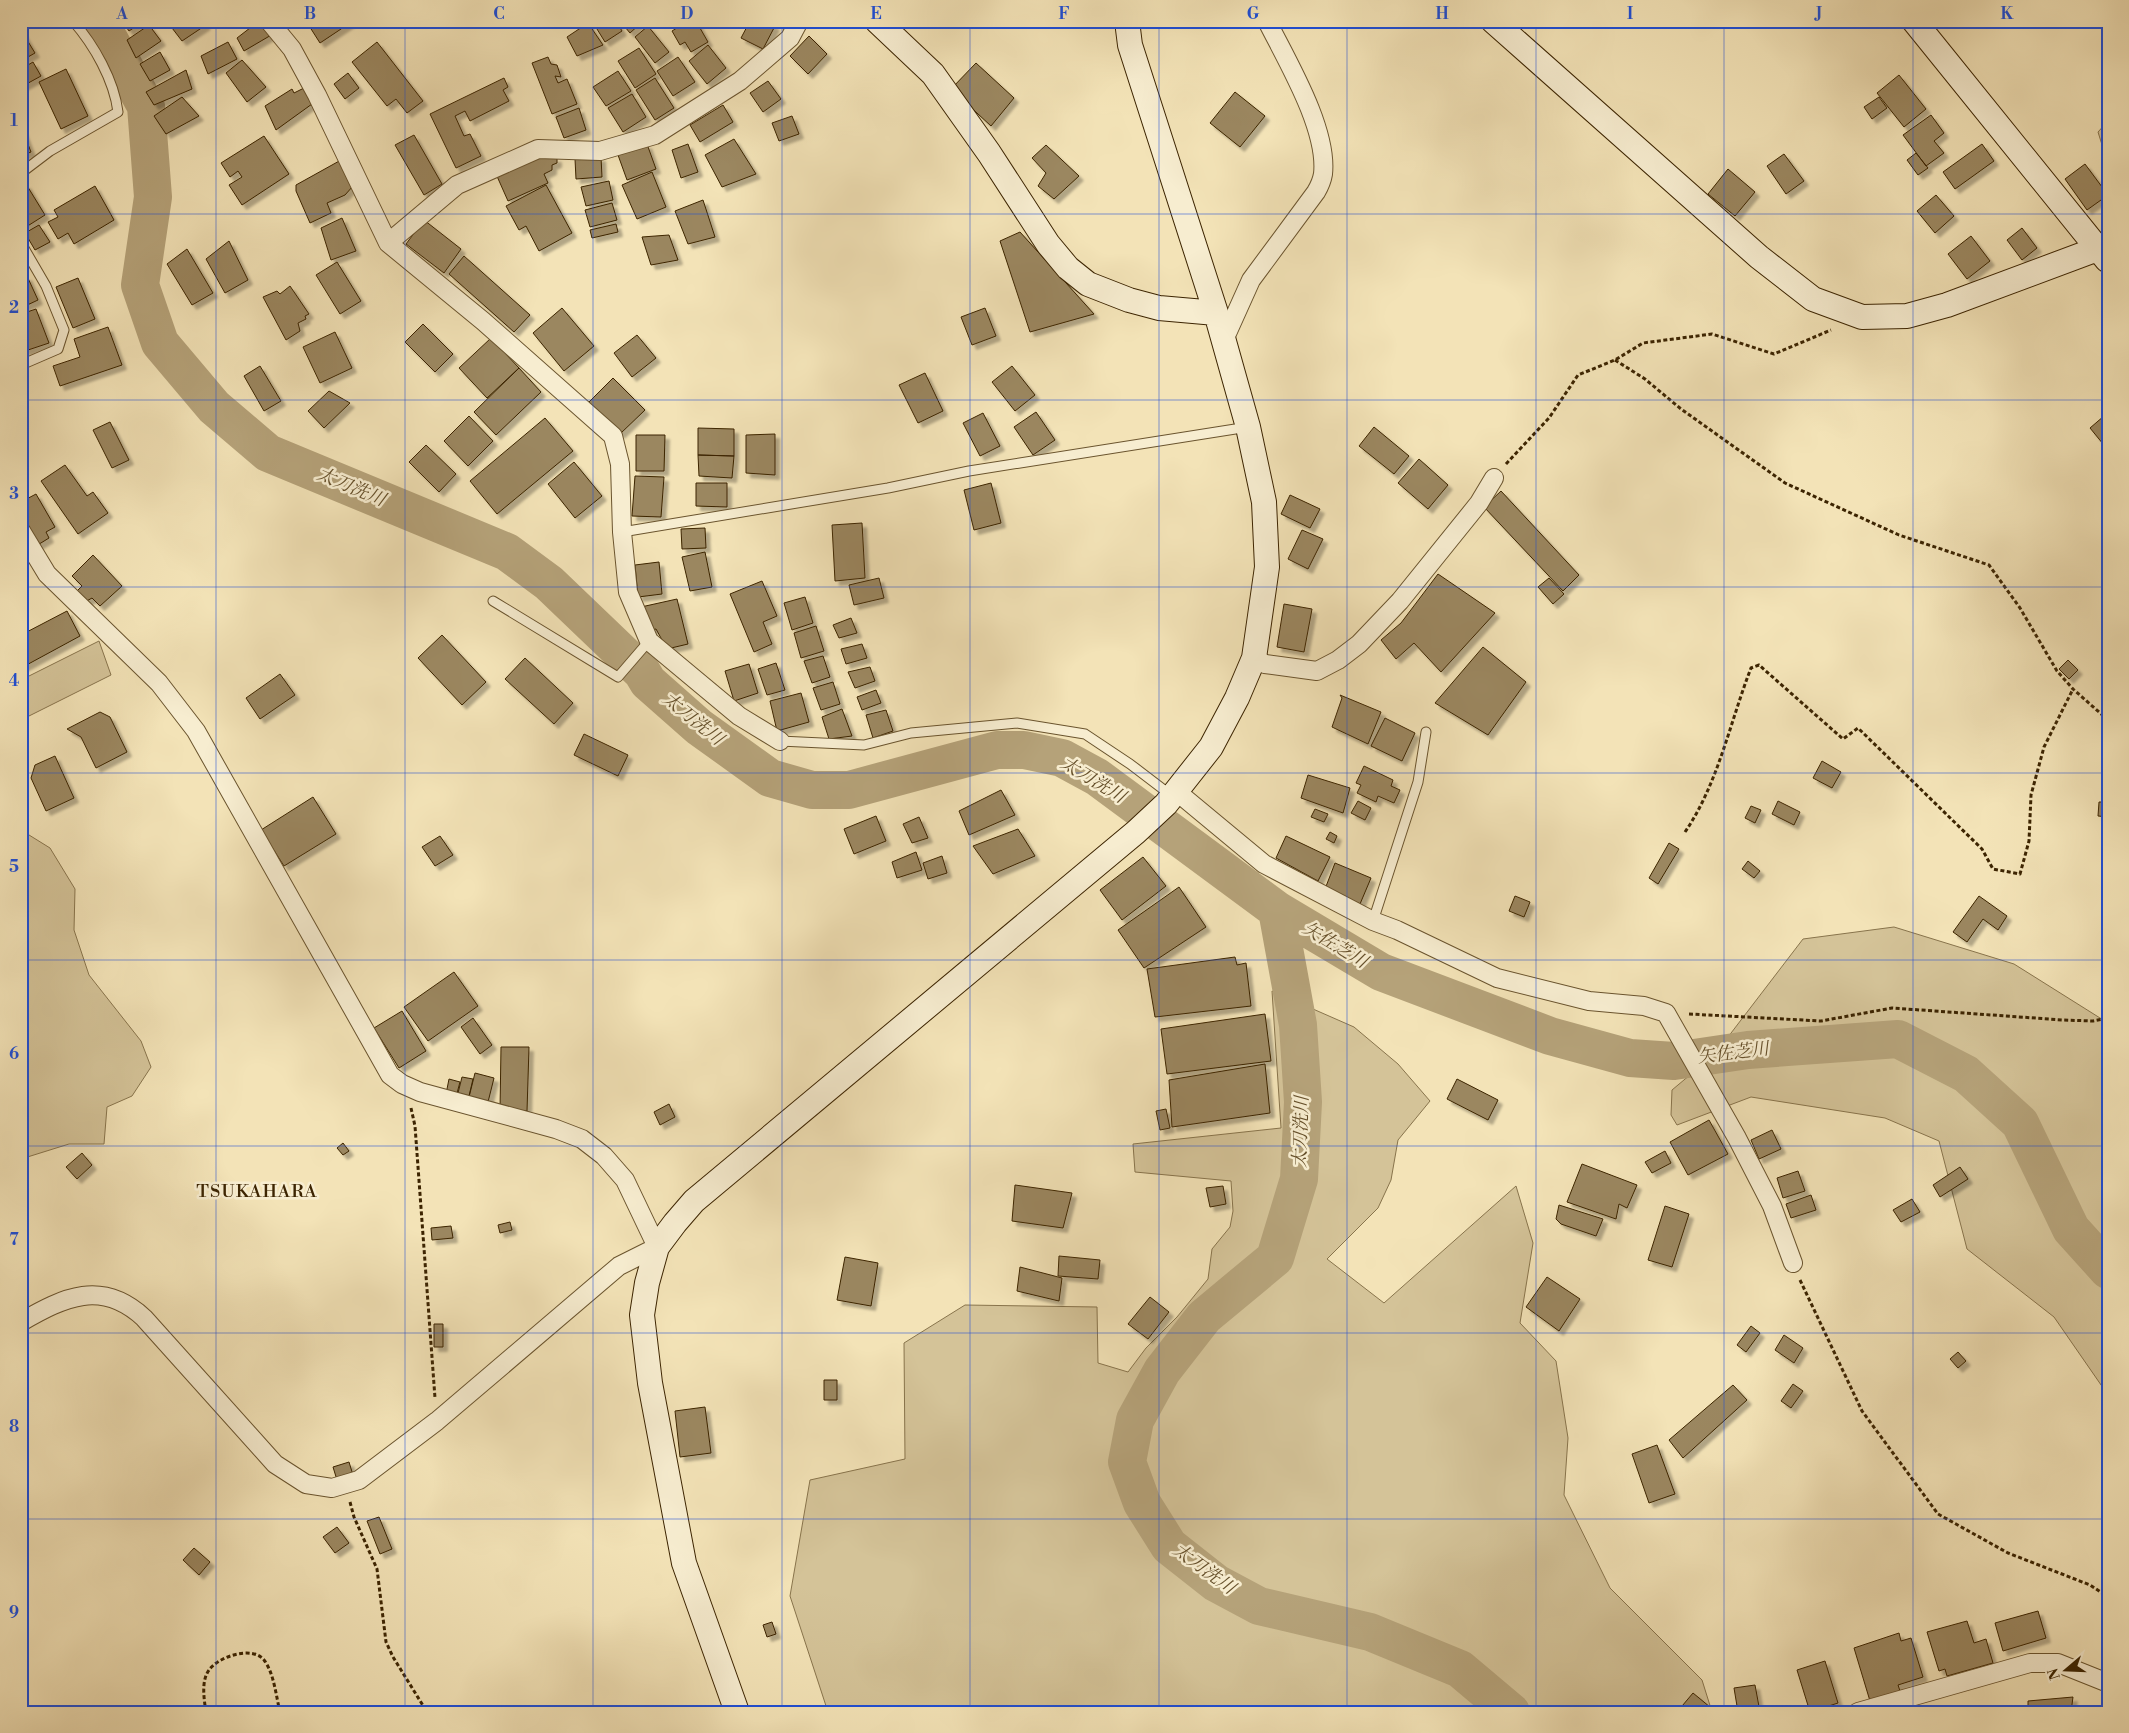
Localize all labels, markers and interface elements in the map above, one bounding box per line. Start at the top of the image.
text: A [115,4,128,24]
text: B [304,4,316,24]
text: C [493,4,505,24]
text: D [681,4,694,24]
text: E [870,4,882,24]
text: F [1058,4,1070,24]
text: G [1247,4,1260,24]
text: H [1435,4,1449,24]
text: I [1627,4,1633,24]
text: J [1814,4,1822,24]
text: K [2001,4,2015,24]
text: 1 [10,111,18,131]
text: 2 [9,298,19,318]
water label: 太刀洗川 [313,462,390,512]
text: 3 [9,484,19,504]
text: 4 [9,671,20,691]
water label: 太刀洗川 [658,687,730,752]
water label: 太刀洗川 [1056,752,1131,809]
text: 5 [9,857,19,877]
water label: 矢佐芝川 [1298,917,1373,974]
water label: 矢佐芝川 [1696,1037,1772,1069]
text: 6 [9,1044,19,1064]
water label: 太刀洗川 [1288,1094,1314,1168]
district label: TSUKAHARA [196,1180,318,1203]
text: 7 [9,1230,19,1250]
text: 8 [9,1417,19,1437]
water label: 太刀洗川 [1168,1539,1242,1601]
text: 9 [9,1603,19,1623]
north arrow [2042,1646,2092,1696]
text: N [2044,1666,2065,1682]

